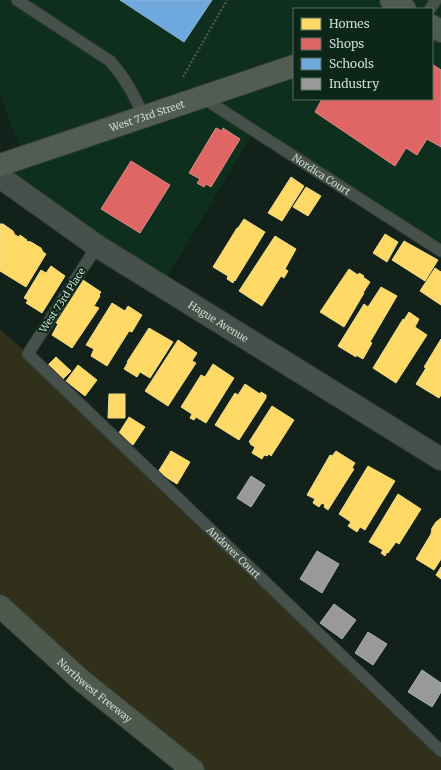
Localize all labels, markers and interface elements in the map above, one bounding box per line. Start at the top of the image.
legend [293,8,433,100]
text: Homes [329,16,370,31]
text: Shops [329,36,364,51]
text: Schools [329,56,374,71]
text: Industry [329,76,379,91]
street label: West 73rd Street [107,97,186,135]
street label: Nordica Court [290,151,353,198]
street label: West 73rd Place [36,265,88,336]
street label: Hague Avenue [186,298,251,345]
street label: Andover Court [203,523,264,582]
street label: Northwest Freeway [55,656,135,726]

